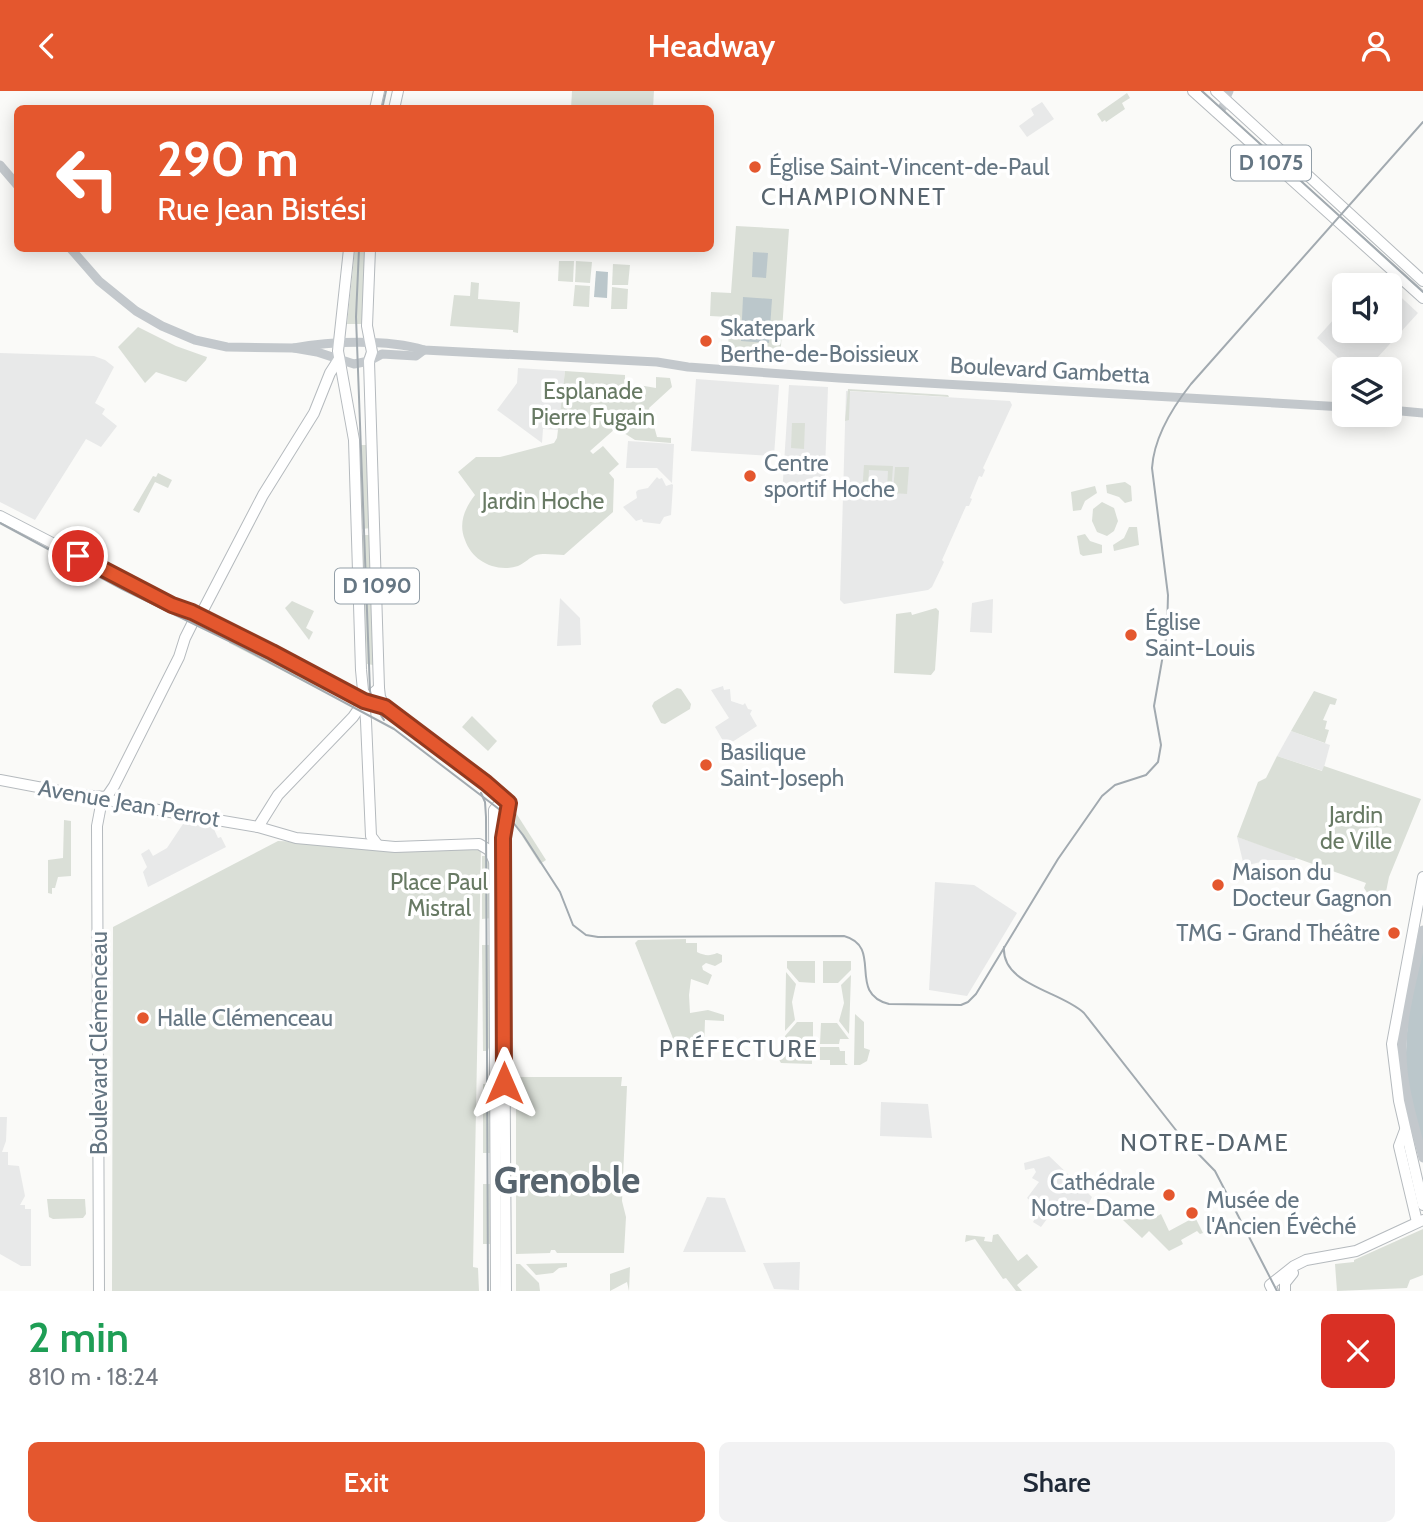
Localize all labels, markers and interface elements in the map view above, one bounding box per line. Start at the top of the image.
text: Headway [648,26,775,65]
icon: back [28,27,66,65]
icon: person [1357,27,1395,65]
text: 290 m [157,129,299,188]
icon: left [42,133,133,224]
road number: D 1075 [1231,146,1311,181]
place label: Église Saint-Vincent-de-Paul [769,152,1050,181]
marker: Église Saint-Vincent-de-Paul [747,159,763,175]
district label: CHAMPIONNET [761,182,947,211]
text: Rue Jean Bistési [157,189,367,228]
map controls [1332,273,1402,427]
button: sound [1332,273,1402,343]
place label: Skatepark Berthe-de-Boissieux [720,314,919,368]
marker: Skatepark Berthe-de-Boissieux [698,333,714,349]
street label: Boulevard Gambetta [949,351,1151,389]
button: layers [1332,357,1402,427]
park label: Esplanade Pierre Fugain [531,377,655,431]
place label: Centre sportif Hoche [764,449,895,503]
marker: Centre sportif Hoche [742,468,758,484]
park label: Jardin Hoche [481,487,605,515]
pin [48,526,108,586]
icon: arrive [59,537,97,575]
road number: D 1090 [335,568,419,603]
place label: Église Saint-Louis [1145,607,1255,662]
marker: Église Saint-Louis [1123,627,1139,643]
place label: Basilique Saint-Joseph [720,738,844,792]
marker: Basilique Saint-Joseph [698,757,714,773]
street label: Avenue Jean Perrot [36,773,222,833]
park label: Jardin de Ville [1320,801,1392,855]
place label: Maison du Docteur Gagnon [1232,858,1392,912]
park label: Place Paul Mistral [390,868,489,922]
marker: Maison du Docteur Gagnon [1210,877,1226,893]
place label: TMG - Grand Théâtre [1176,919,1380,947]
marker: TMG - Grand Théâtre [1386,925,1402,941]
street label: Boulevard Clémenceau [85,931,113,1155]
place label: Halle Clémenceau [157,1004,333,1032]
marker: Halle Clémenceau [135,1010,151,1026]
district label: PRÉFECTURE [659,1034,819,1063]
position arrow [467,1046,541,1120]
district label: NOTRE-DAME [1120,1128,1290,1157]
district label: Grenoble [494,1157,640,1202]
place label: Cathédrale Notre-Dame [1031,1168,1155,1222]
place label: Musée de l'Ancien Évêché [1206,1186,1357,1240]
marker: Cathédrale Notre-Dame [1161,1187,1177,1203]
marker: Musée de l'Ancien Évêché [1184,1205,1200,1221]
text: 2 min [28,1311,129,1363]
button: close [1321,1314,1395,1388]
text: 810 m · 18:24 [28,1363,158,1391]
button: Exit [28,1442,705,1522]
button: Share [719,1442,1395,1522]

